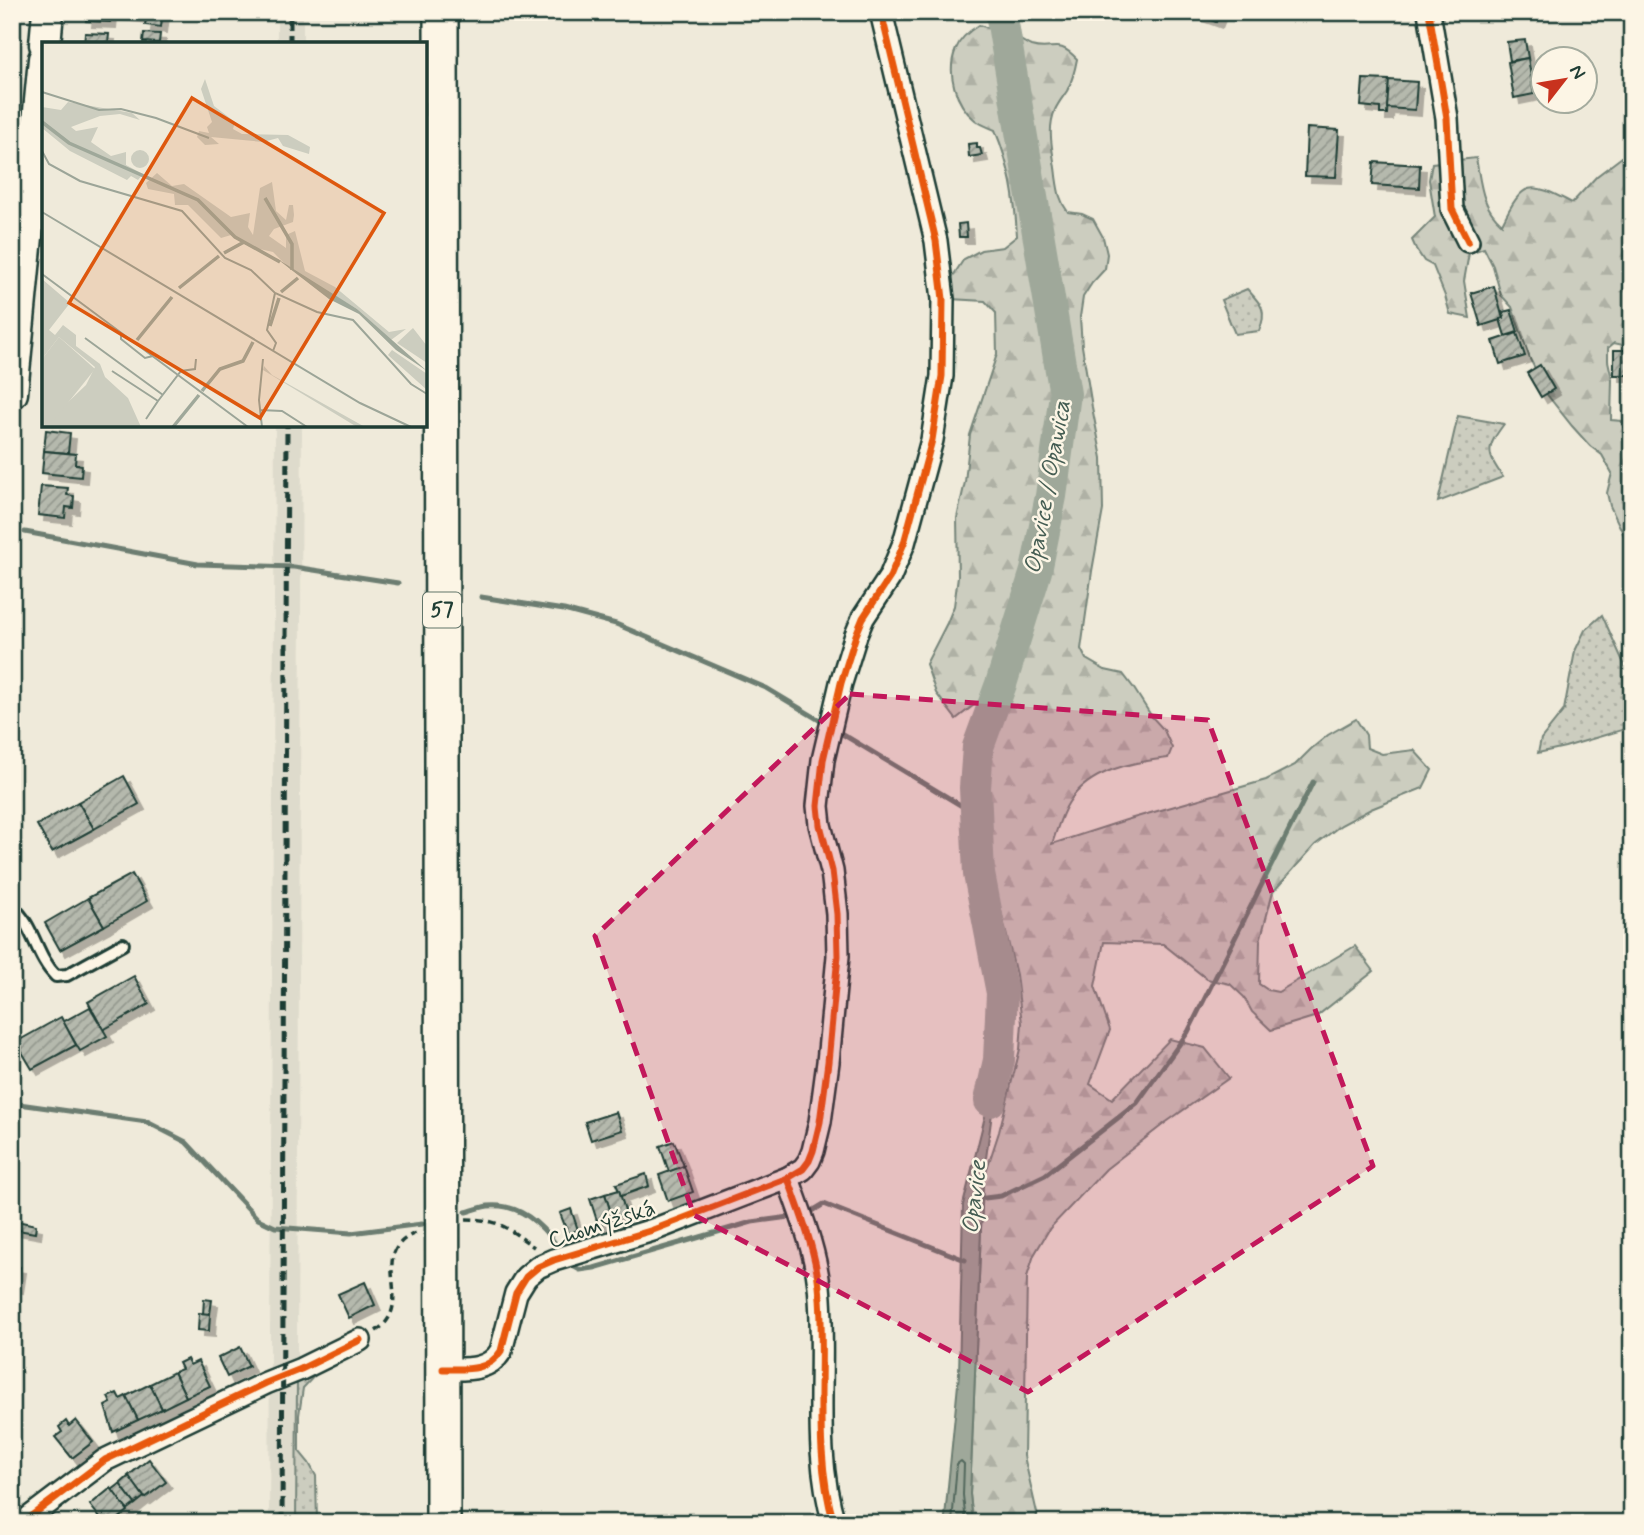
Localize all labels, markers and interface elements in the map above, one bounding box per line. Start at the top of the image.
inset map [42,42,427,427]
north arrow [1528,46,1598,116]
text: N [1563,60,1591,84]
water label: Opavice / Opawica [1017,398,1079,576]
road number: 57 [423,592,461,628]
water label: Opavice [956,1157,994,1235]
street label: Chomýžská [545,1194,659,1256]

